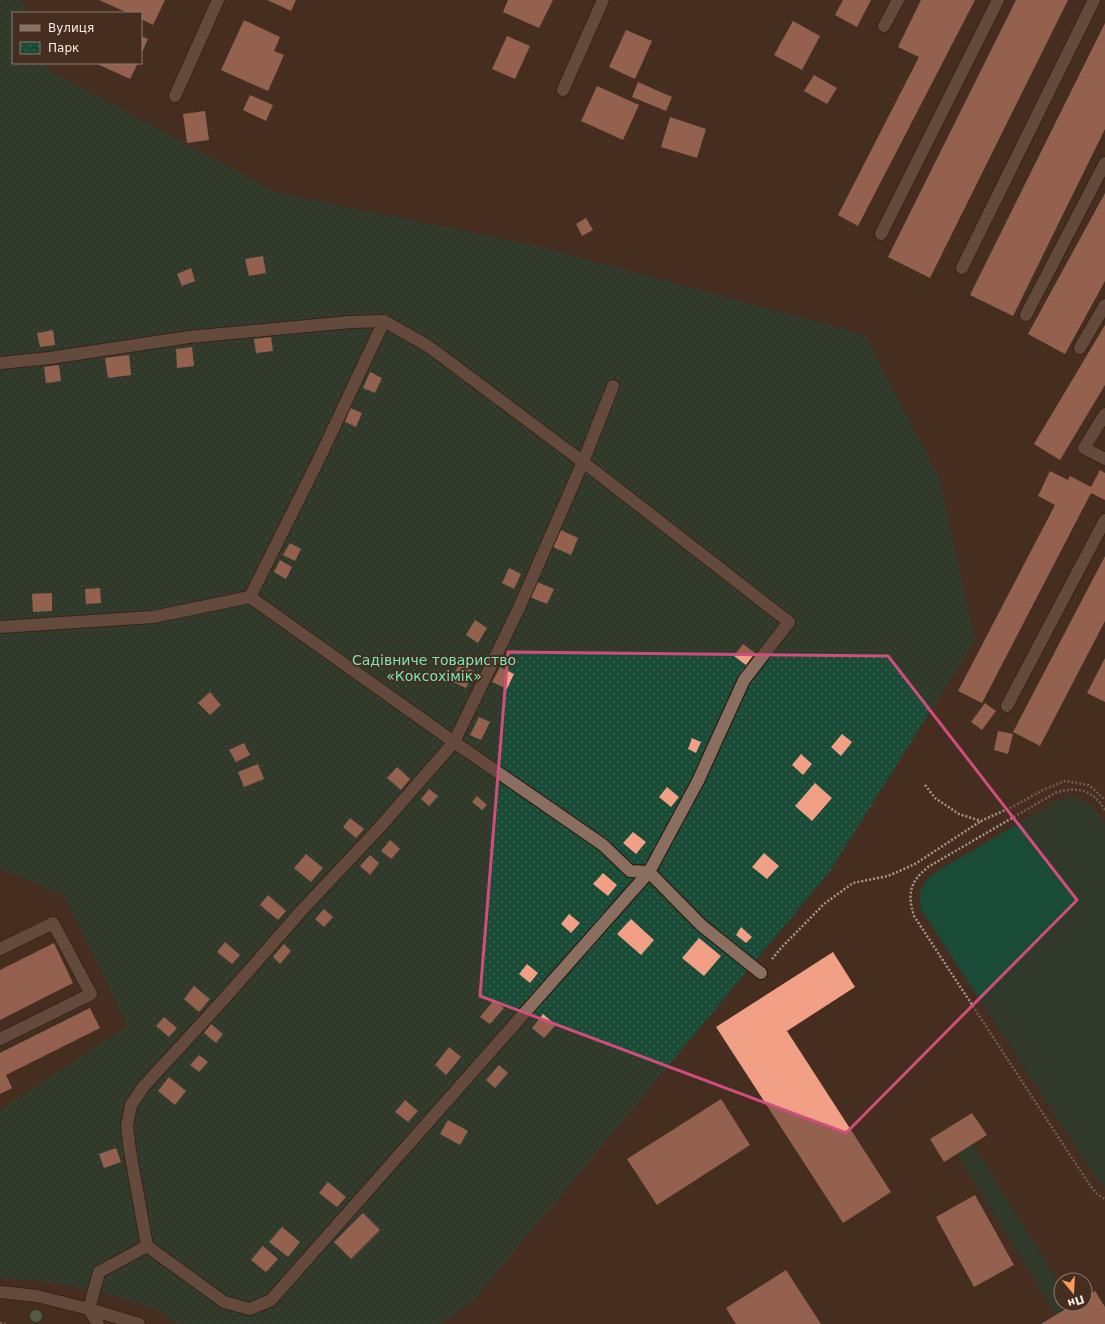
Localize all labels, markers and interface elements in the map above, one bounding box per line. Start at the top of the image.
legend [12,12,142,64]
text: Вулиця [48,21,94,35]
text: Парк [48,41,79,55]
park label: Садівниче товариство «Коксохімік» [352,652,516,684]
north arrow [1053,1272,1093,1312]
text: Пн [1066,1292,1086,1310]

